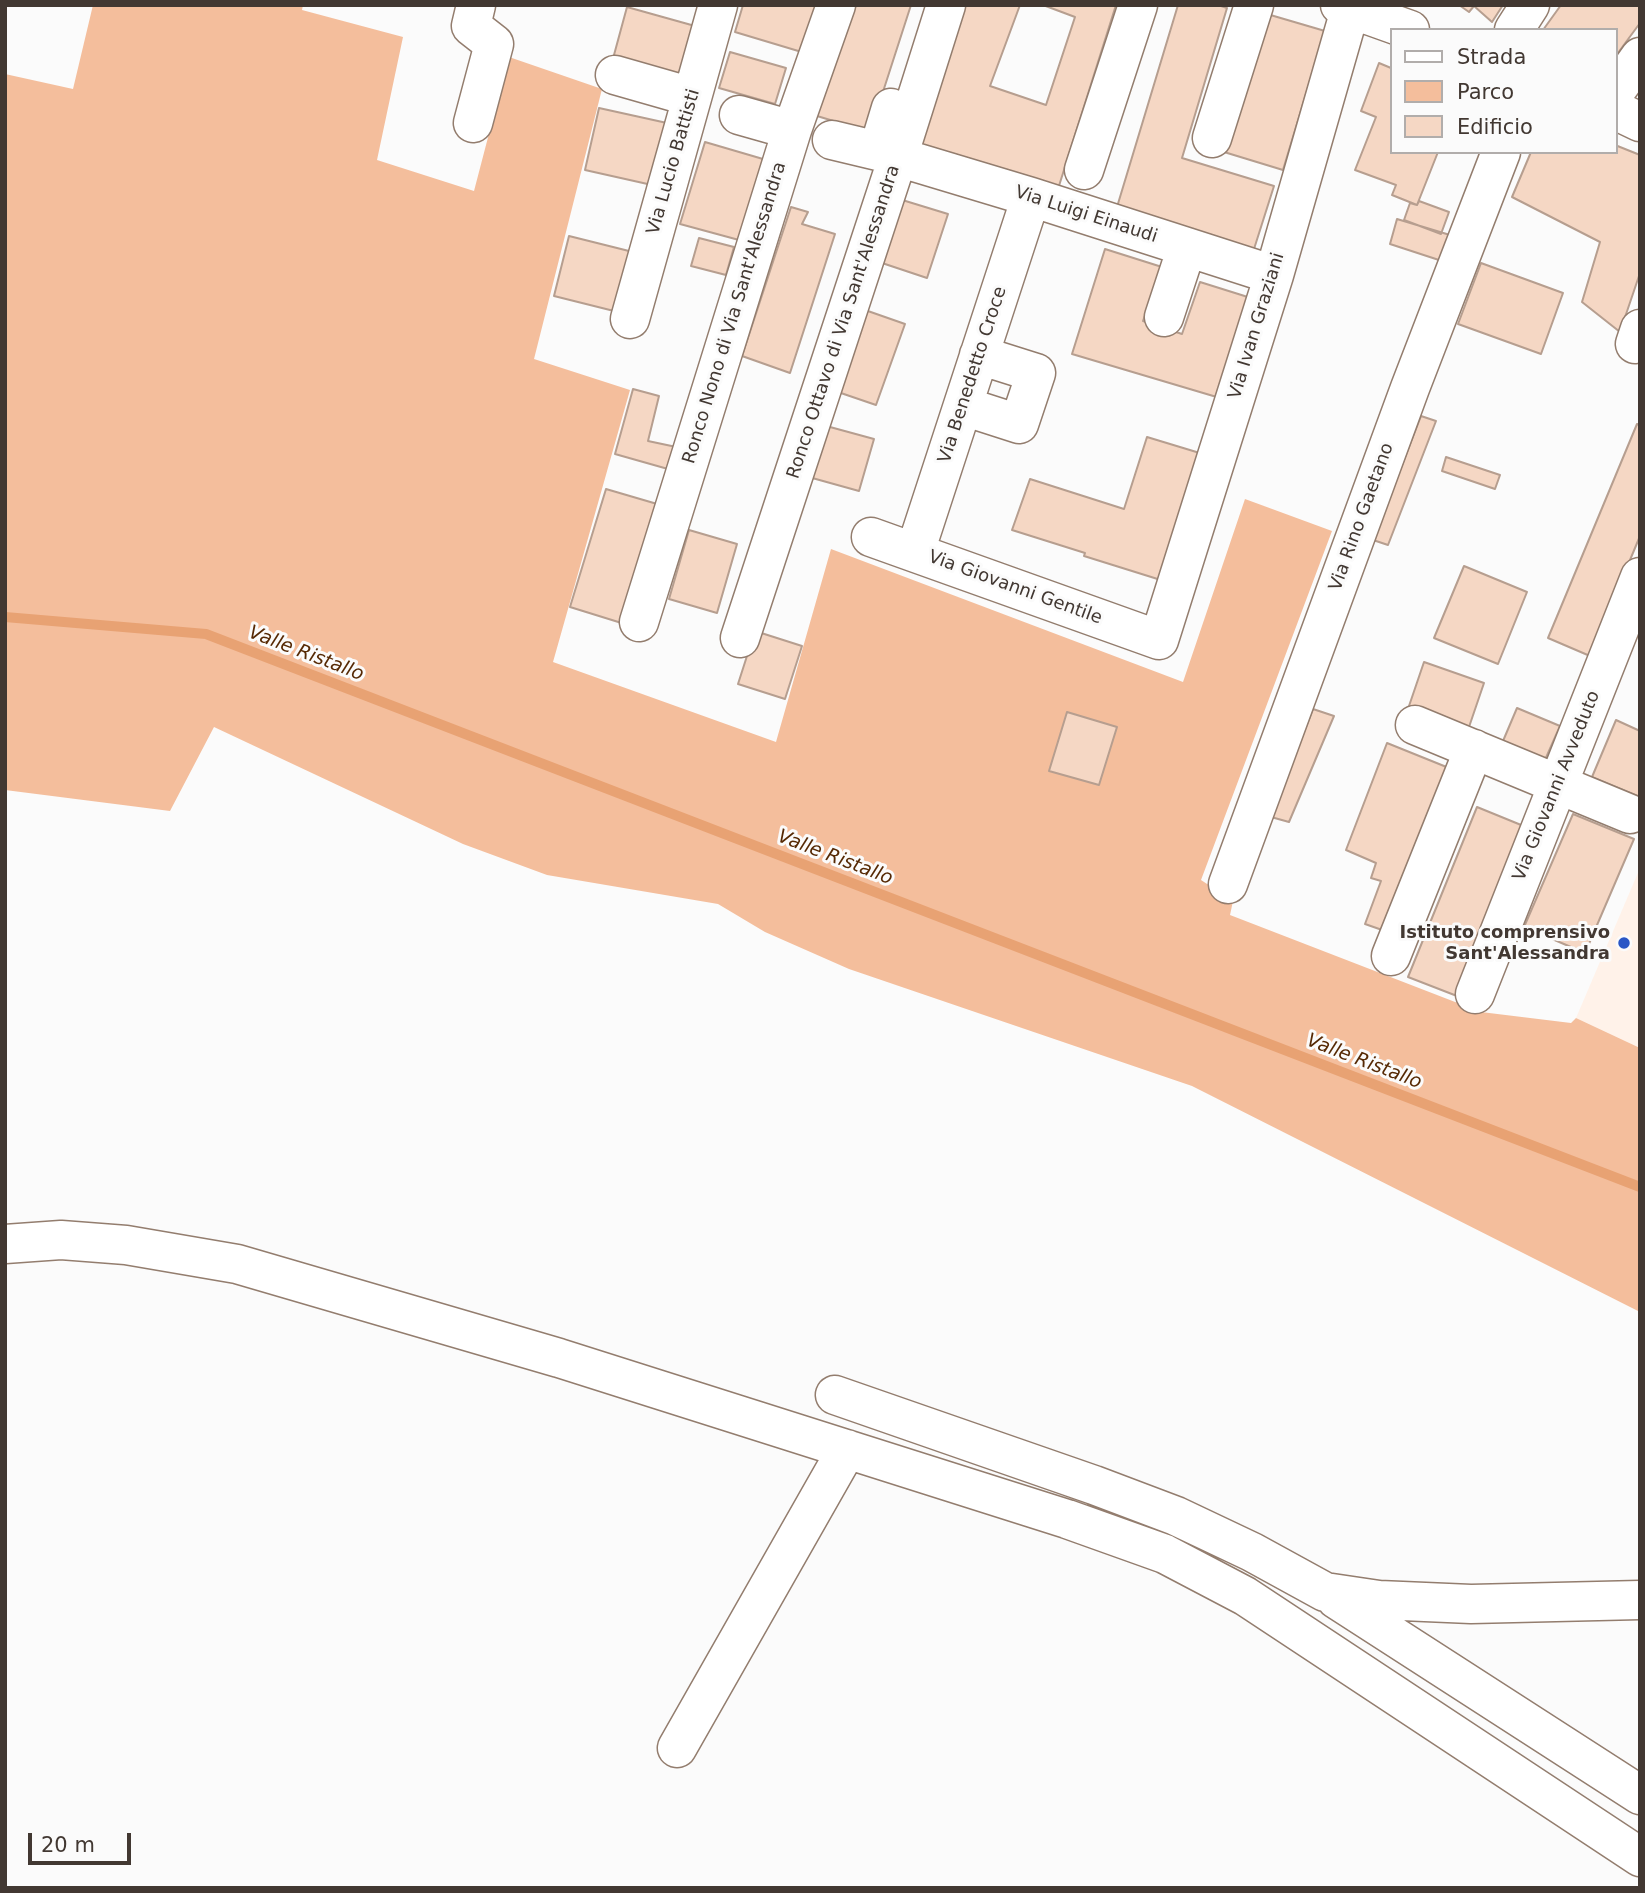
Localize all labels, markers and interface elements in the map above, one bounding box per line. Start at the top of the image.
legend [1390,28,1617,154]
text: Strada [1457,45,1526,69]
text: Parco [1457,80,1514,104]
street label: Via Lucio Battisti [643,87,705,237]
text: Edificio [1457,115,1533,139]
street label: Ronco Nono di Via Sant'Alessandra [679,159,791,467]
street label: Ronco Ottavo di Via Sant'Alessandra [783,162,905,482]
street label: Via Luigi Einaudi [1012,182,1160,248]
street label: Via Ivan Graziani [1224,250,1290,402]
street label: Via Benedetto Croce [934,284,1012,466]
street label: Via Rino Gaetano [1325,440,1399,594]
street label: Via Giovanni Gentile [925,546,1105,630]
water label: Valle Ristallo [245,622,367,686]
street label: Via Giovanni Avveduto [1509,688,1605,884]
water label: Valle Ristallo [774,826,896,890]
place label: Istituto comprensivo Sant'Alessandra [1400,922,1610,964]
marker: Istituto comprensivo Sant'Alessandra [1616,935,1632,951]
water label: Valle Ristallo [1303,1030,1425,1094]
scale bar [32,1820,135,1864]
text: 20 m [41,1833,95,1857]

